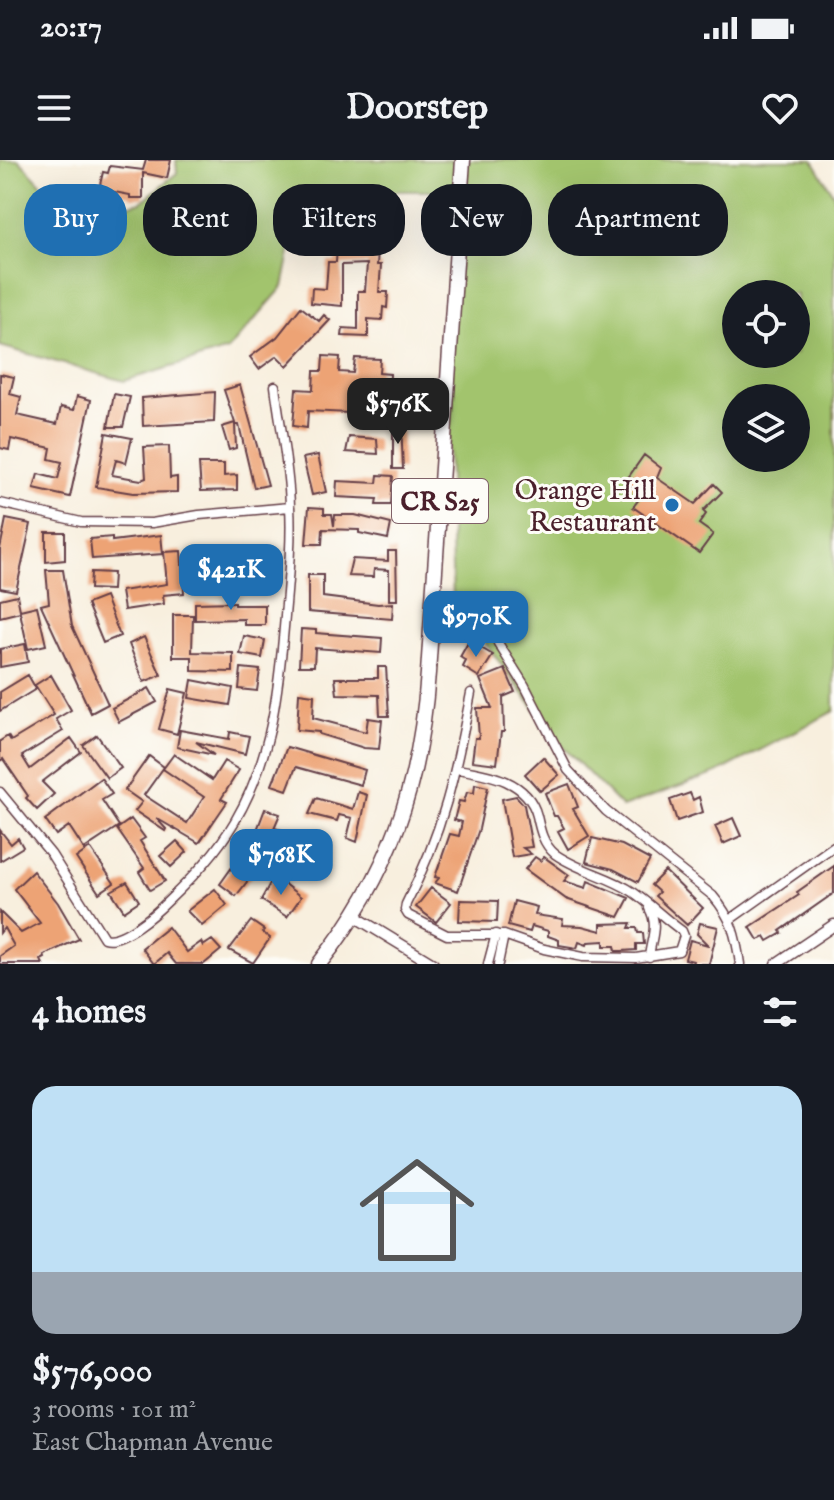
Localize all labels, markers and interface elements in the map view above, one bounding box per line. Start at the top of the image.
text: 20:17 [40,9,102,47]
text: Doorstep [346,85,488,131]
icon: menu [32,86,76,130]
icon: heart [758,86,802,130]
chip: Buy [24,184,127,256]
chip: Rent [143,184,257,256]
chip: Filters [273,184,405,256]
chip: New [421,184,532,256]
chip: Apartment [548,184,728,256]
map controls [722,280,810,472]
button: locate [722,280,810,368]
pin: $576K [342,378,454,446]
button: layers [722,384,810,472]
text: $576K [365,387,431,420]
place label: Orange Hill Restaurant [514,474,656,541]
road number: CR S25 [392,479,488,523]
marker: Orange Hill Restaurant [663,496,681,514]
pin: $421K [175,544,287,612]
text: $421K [197,553,265,586]
pin: $970K [420,591,532,659]
text: $970K [441,600,511,633]
pin: $768K [225,829,337,897]
text: $768K [248,838,314,871]
icon: filters [758,990,802,1034]
text: 4 homes [32,991,146,1034]
icon: home [345,1138,489,1282]
text: $576,000 [32,1350,153,1393]
text: 3 rooms · 101 m² [32,1393,196,1426]
text: East Chapman Avenue [32,1426,273,1459]

